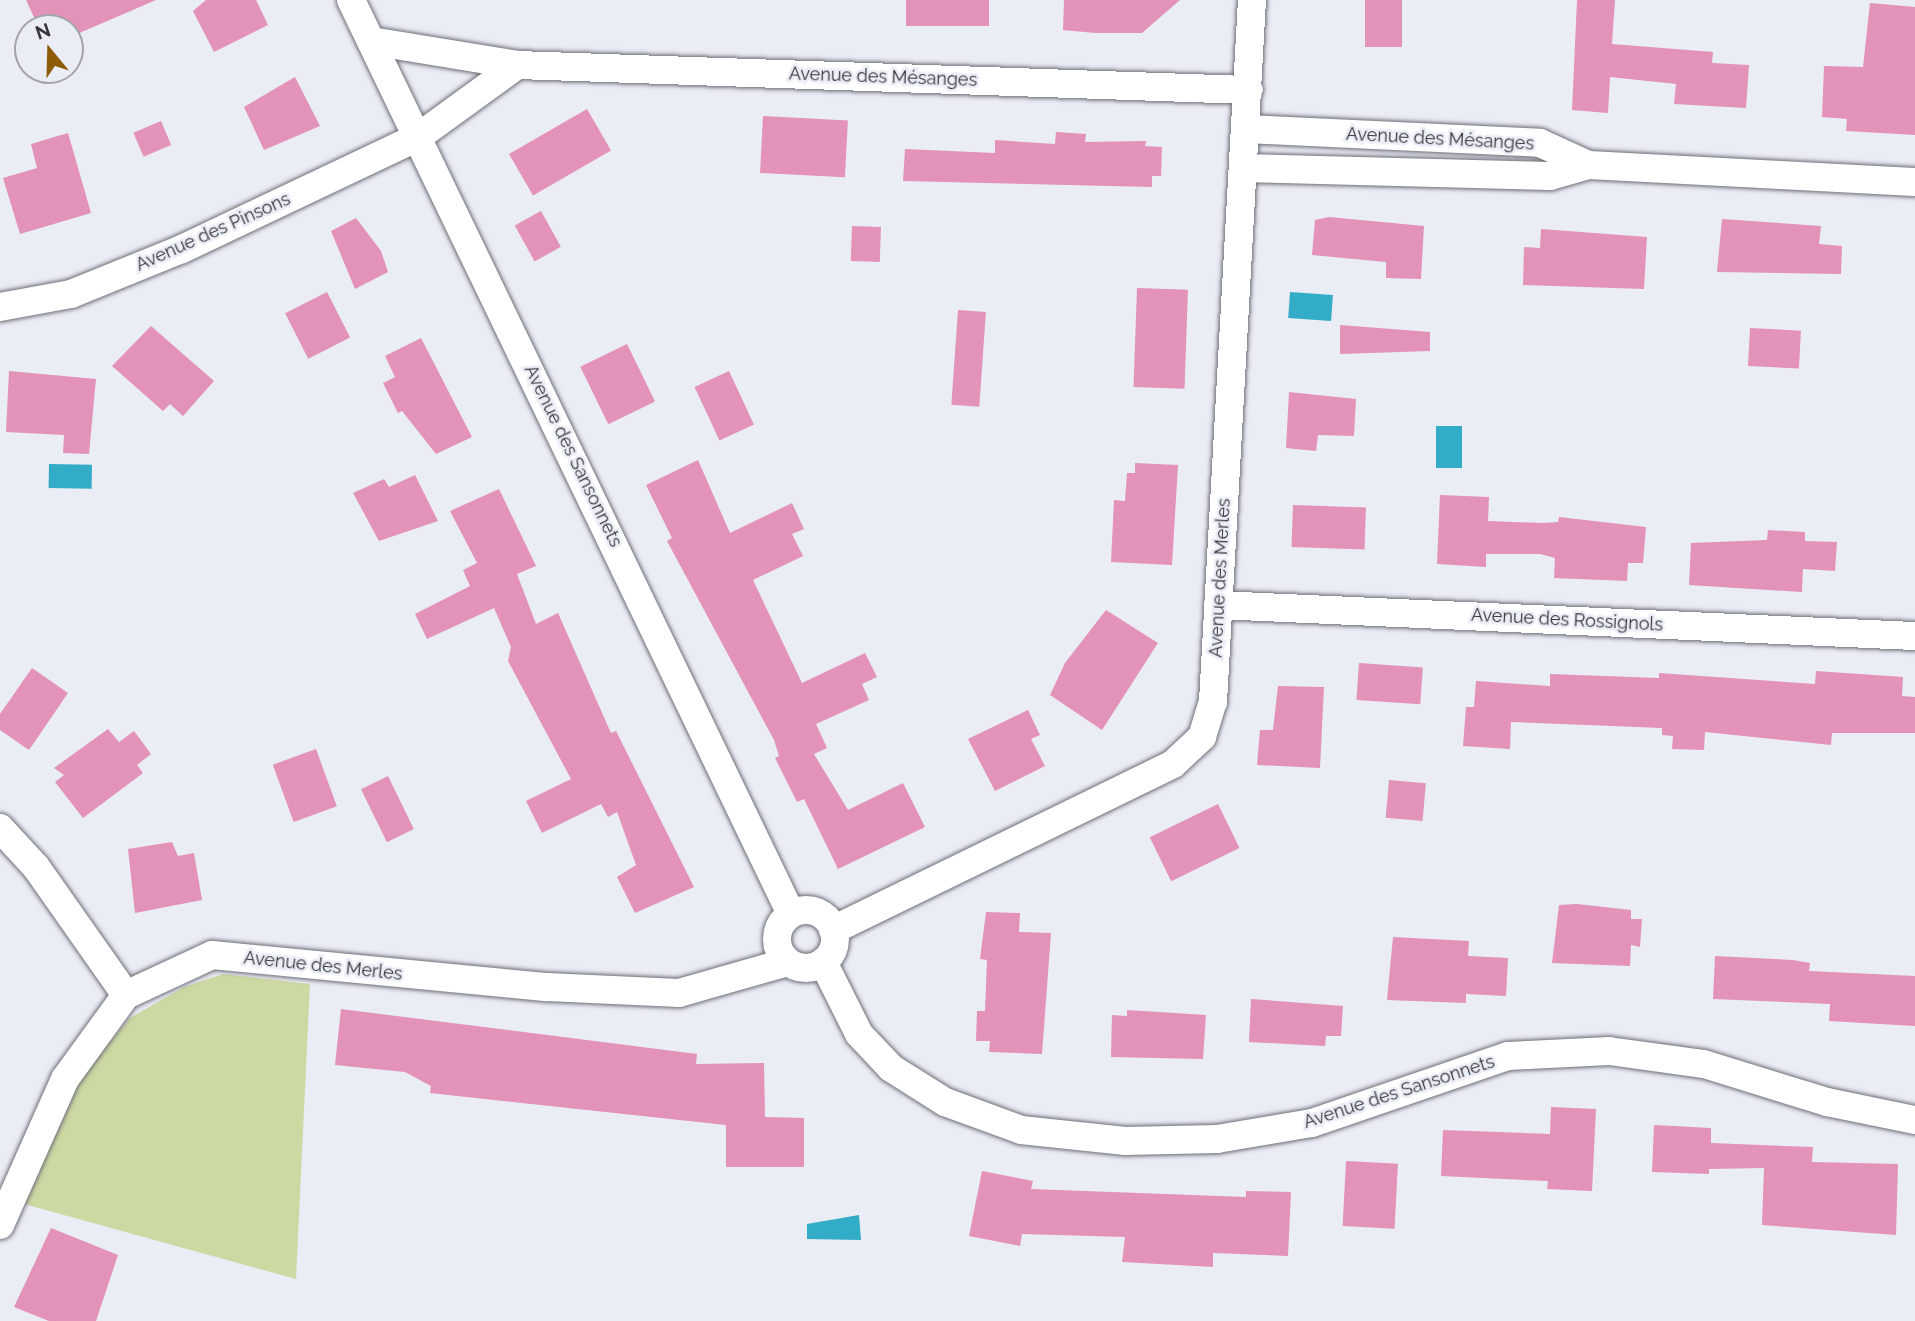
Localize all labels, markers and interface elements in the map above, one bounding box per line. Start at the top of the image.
north arrow [14,14,84,84]
text: N [32,18,53,44]
street label: Avenue des Mésanges [788,63,978,91]
street label: Avenue des Mésanges [1345,123,1535,155]
street label: Avenue des Pinsons [132,188,294,276]
street label: Avenue des Sansonnets [520,362,626,550]
street label: Avenue des Merles [1205,498,1235,658]
street label: Avenue des Rossignols [1470,604,1664,636]
street label: Avenue des Merles [243,947,403,985]
street label: Avenue des Sansonnets [1301,1051,1497,1133]

